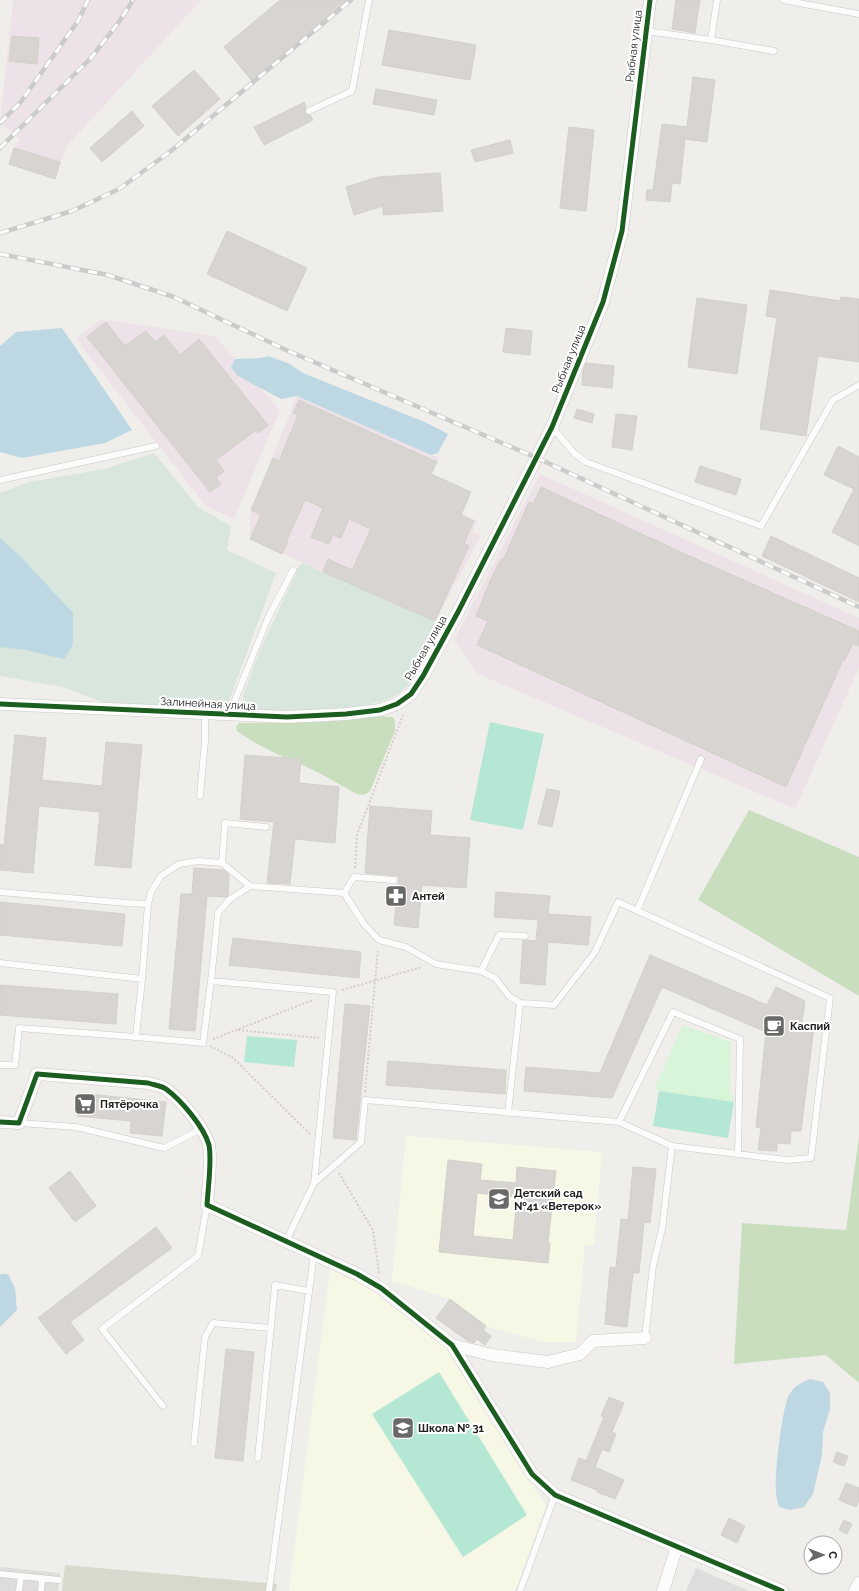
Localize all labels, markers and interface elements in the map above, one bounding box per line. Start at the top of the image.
street label: Рыбная улица [623,9,645,83]
street label: Рыбная улица [549,323,589,395]
street label: Рыбная улица [402,613,450,683]
street label: Залинейная улица [160,695,256,713]
pharmacy icon: Антей [383,883,409,909]
place label: Антей [412,890,445,903]
cafe icon: Каспий [761,1013,787,1039]
place label: Каспий [790,1020,830,1033]
supermarket icon: Пятёрочка [72,1091,98,1117]
place label: Пятёрочка [100,1098,158,1111]
school or university icon: Детский сад №41 «Ветерок» [486,1186,512,1212]
place label: Детский сад №41 «Ветерок» [514,1187,601,1213]
school or university icon: Школа № 31 [390,1415,416,1441]
place label: Школа № 31 [418,1422,485,1435]
north arrow [803,1535,843,1575]
text: С [826,1551,839,1559]

